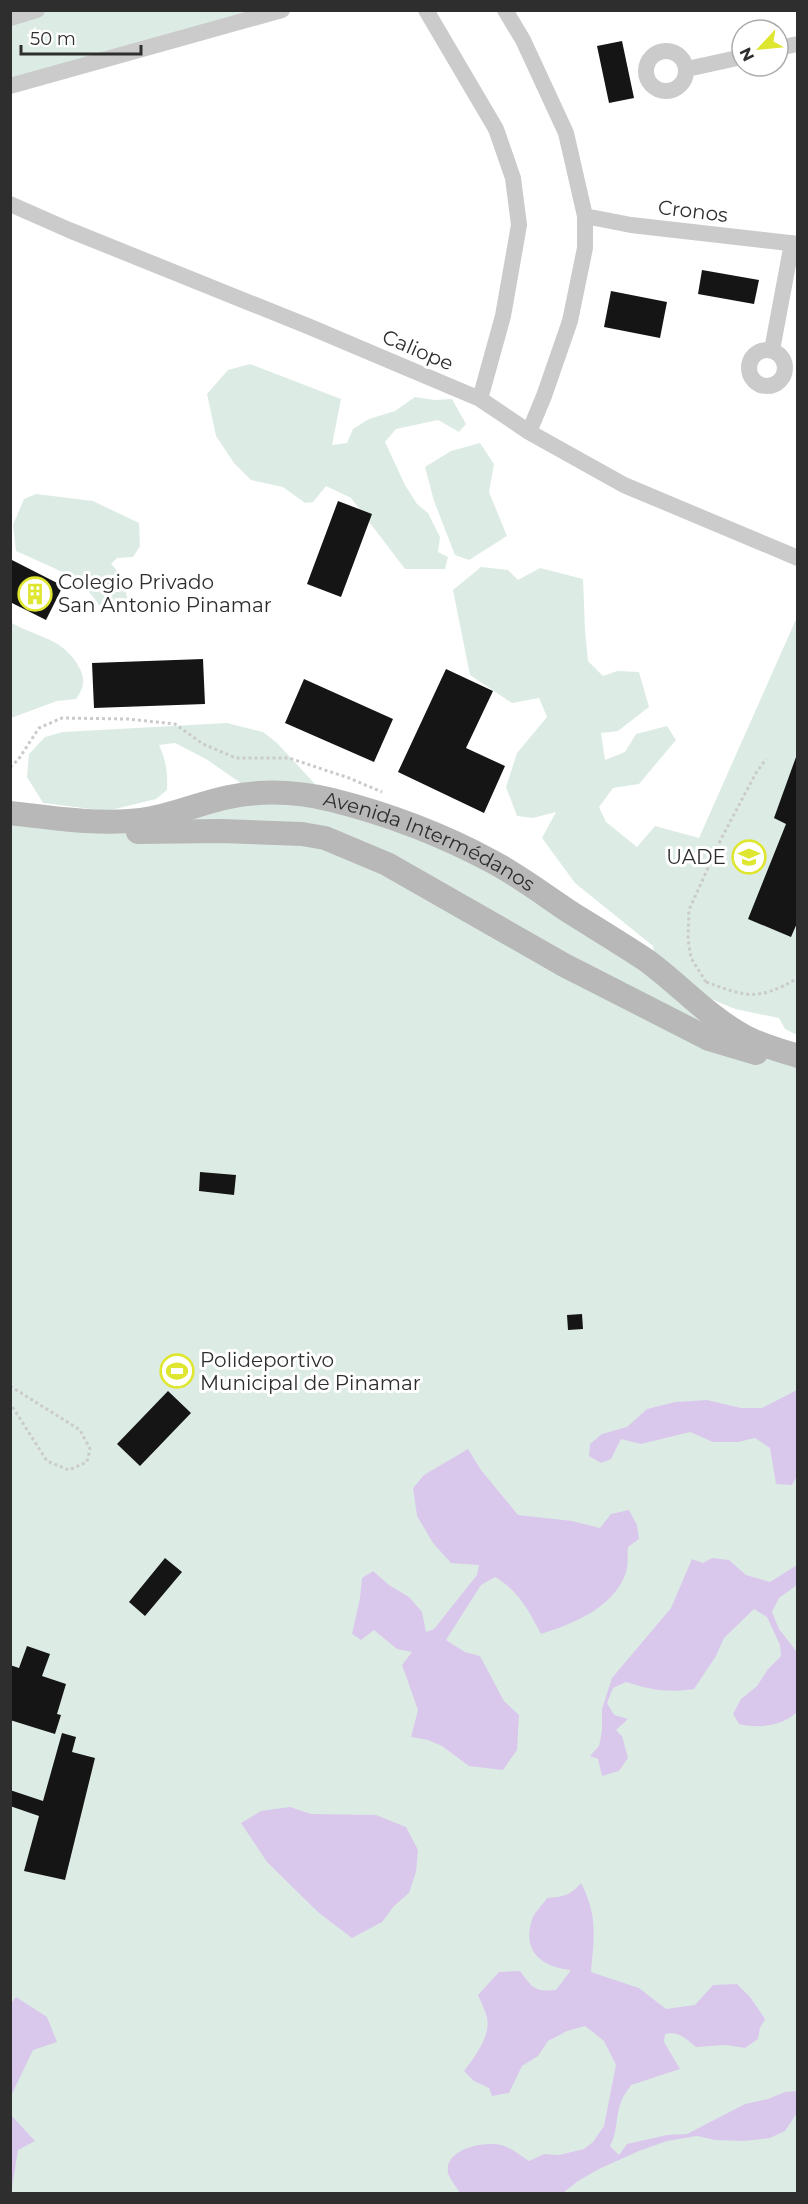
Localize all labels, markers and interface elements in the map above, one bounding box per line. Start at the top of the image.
scale bar [21,18,141,56]
north arrow [730,18,790,78]
text: 50 m [30,28,76,50]
text: N [736,44,758,64]
street label: Cronos [657,195,730,227]
street label: Caliope [379,324,457,376]
place label: Colegio Privado San Antonio Pinamar [58,570,272,617]
building icon: Colegio Privado San Antonio Pinamar [17,576,53,612]
street label: Avenida Intermédanos [321,786,540,897]
school or university icon: UADE [731,839,767,875]
place label: UADE [666,845,726,869]
place label: Polideportivo Municipal de Pinamar [200,1348,421,1395]
sports icon: Polideportivo Municipal de Pinamar [159,1353,195,1389]

